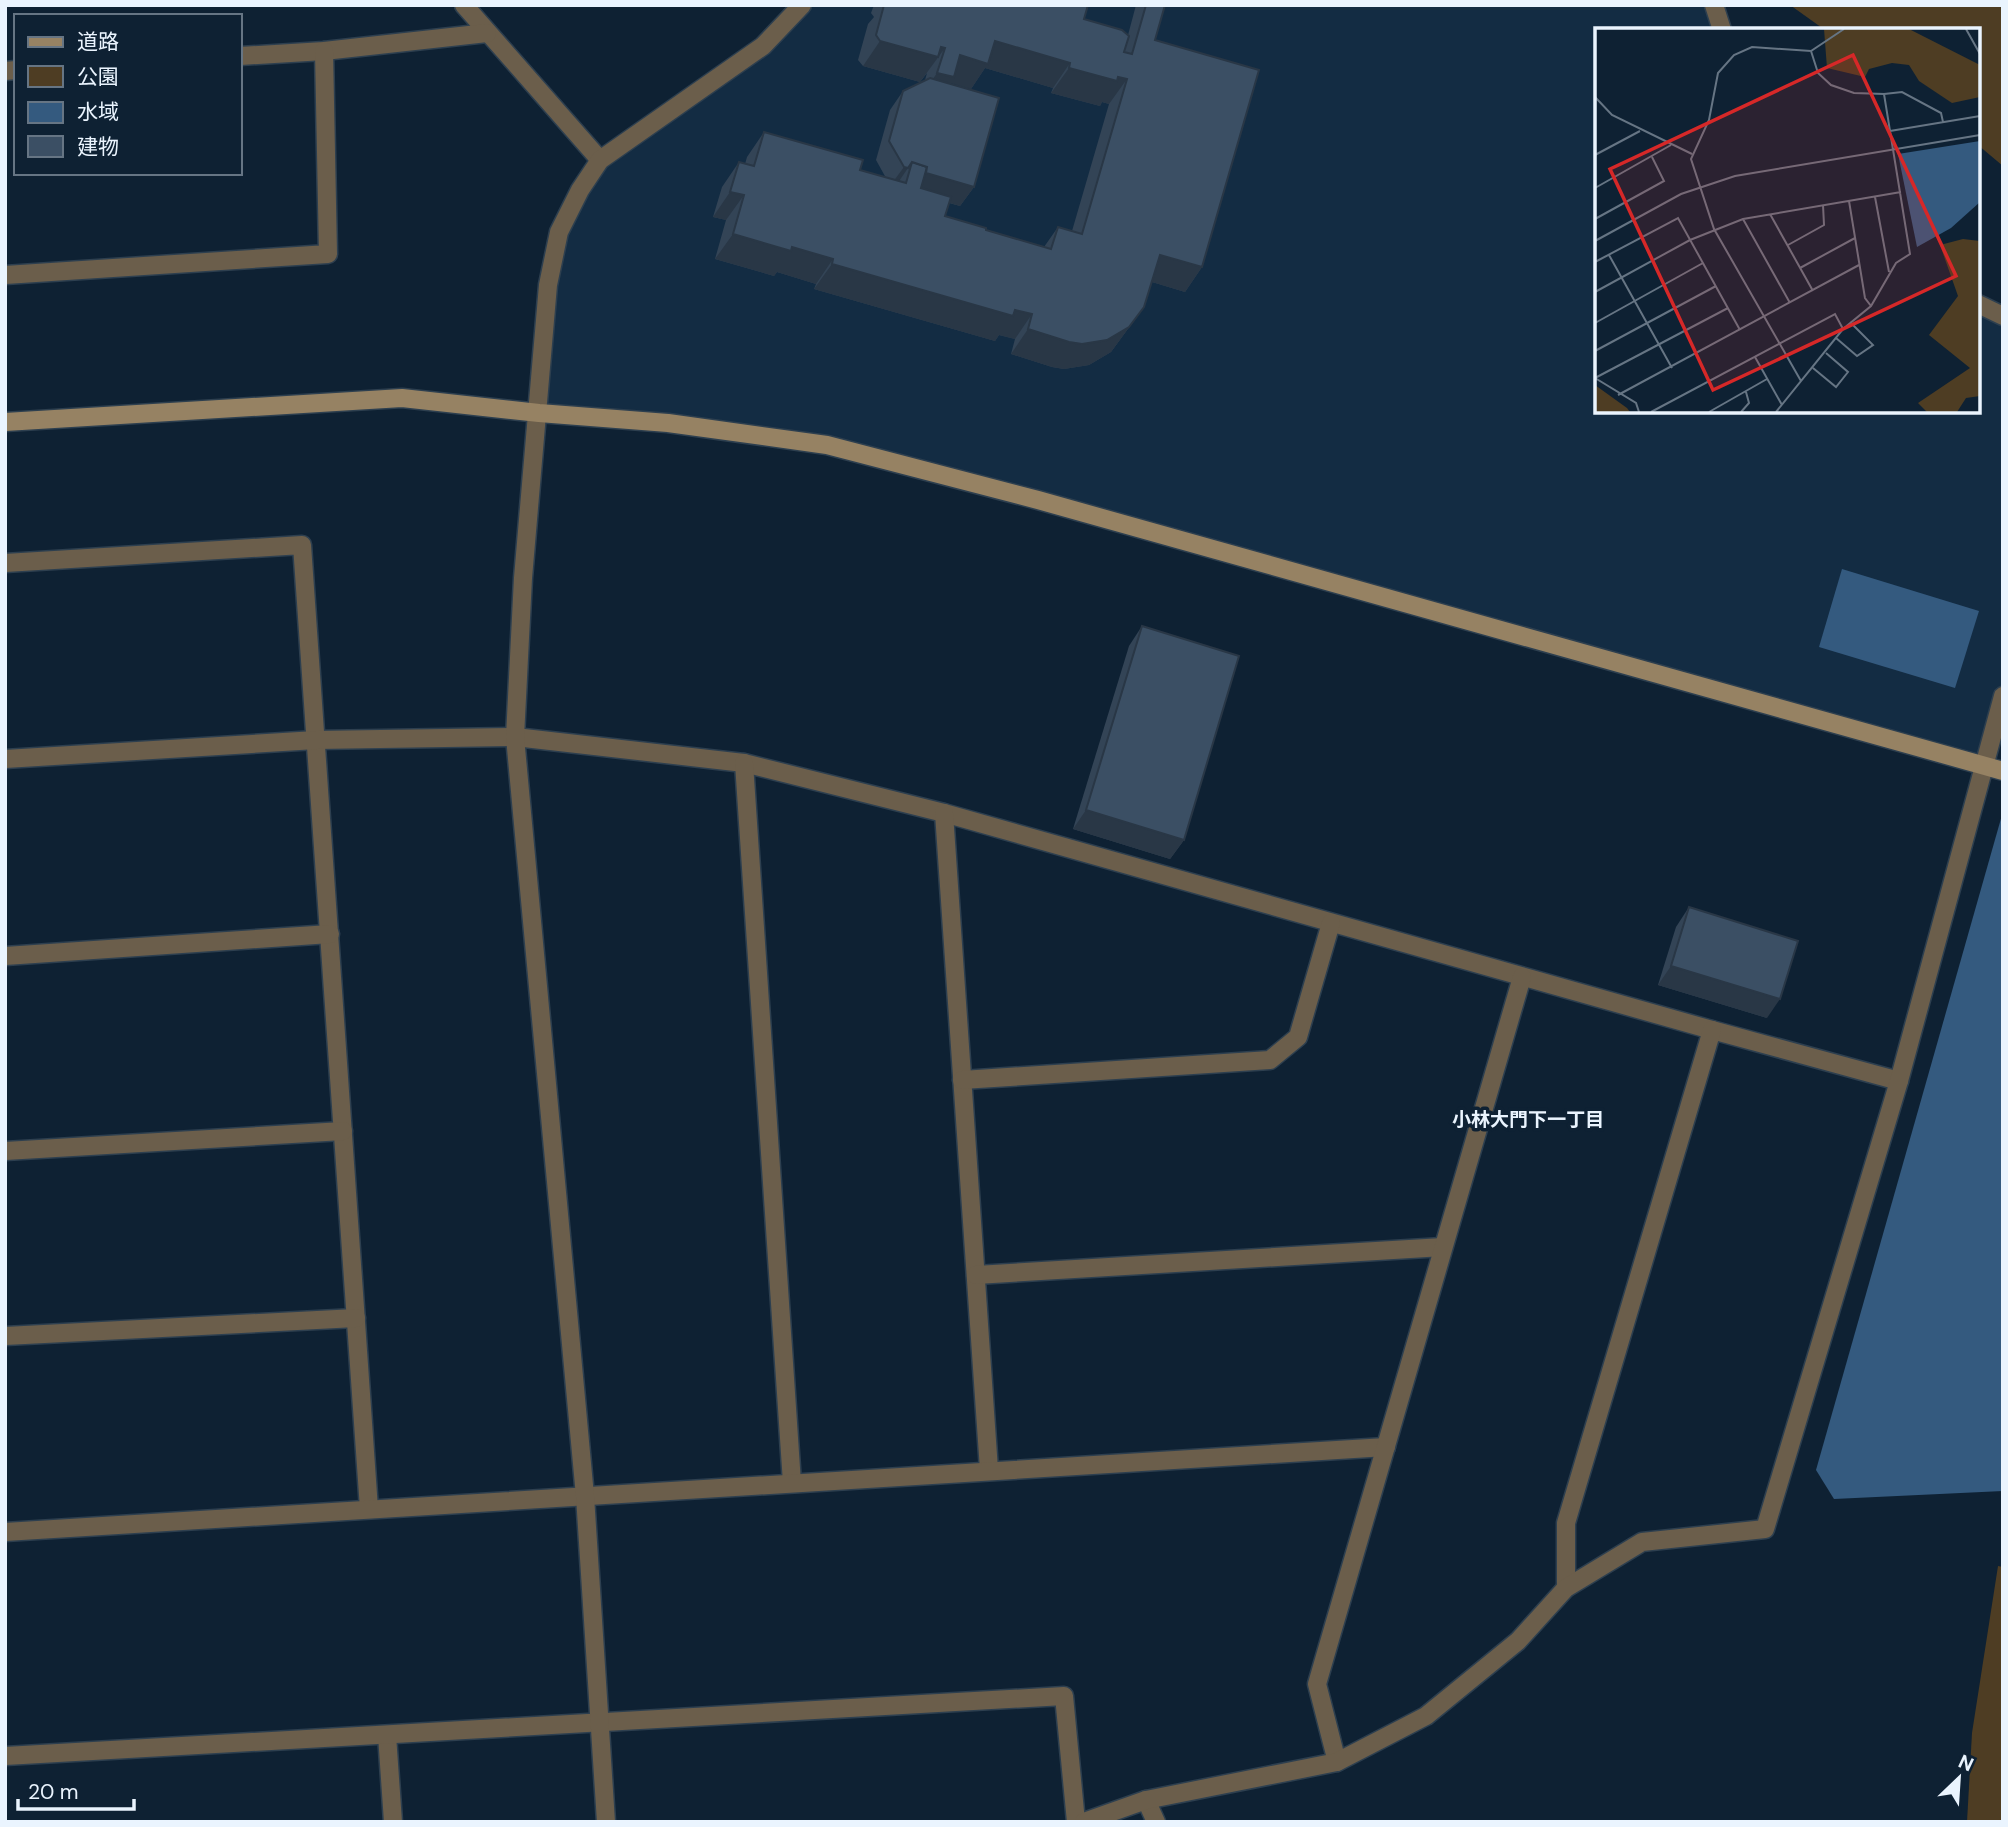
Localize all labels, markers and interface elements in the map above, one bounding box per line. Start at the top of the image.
legend [14,14,242,175]
text: 道路 [77,28,119,56]
inset map [1595,28,1980,413]
text: 公園 [77,63,119,91]
text: 水域 [77,98,119,126]
text: 建物 [77,133,119,161]
district label: 小林大門下一丁目 [1452,1107,1604,1132]
north arrow [1924,1743,1994,1813]
text: N [1954,1749,1978,1777]
scale bar [18,1768,133,1812]
text: 20 m [28,1778,79,1806]

